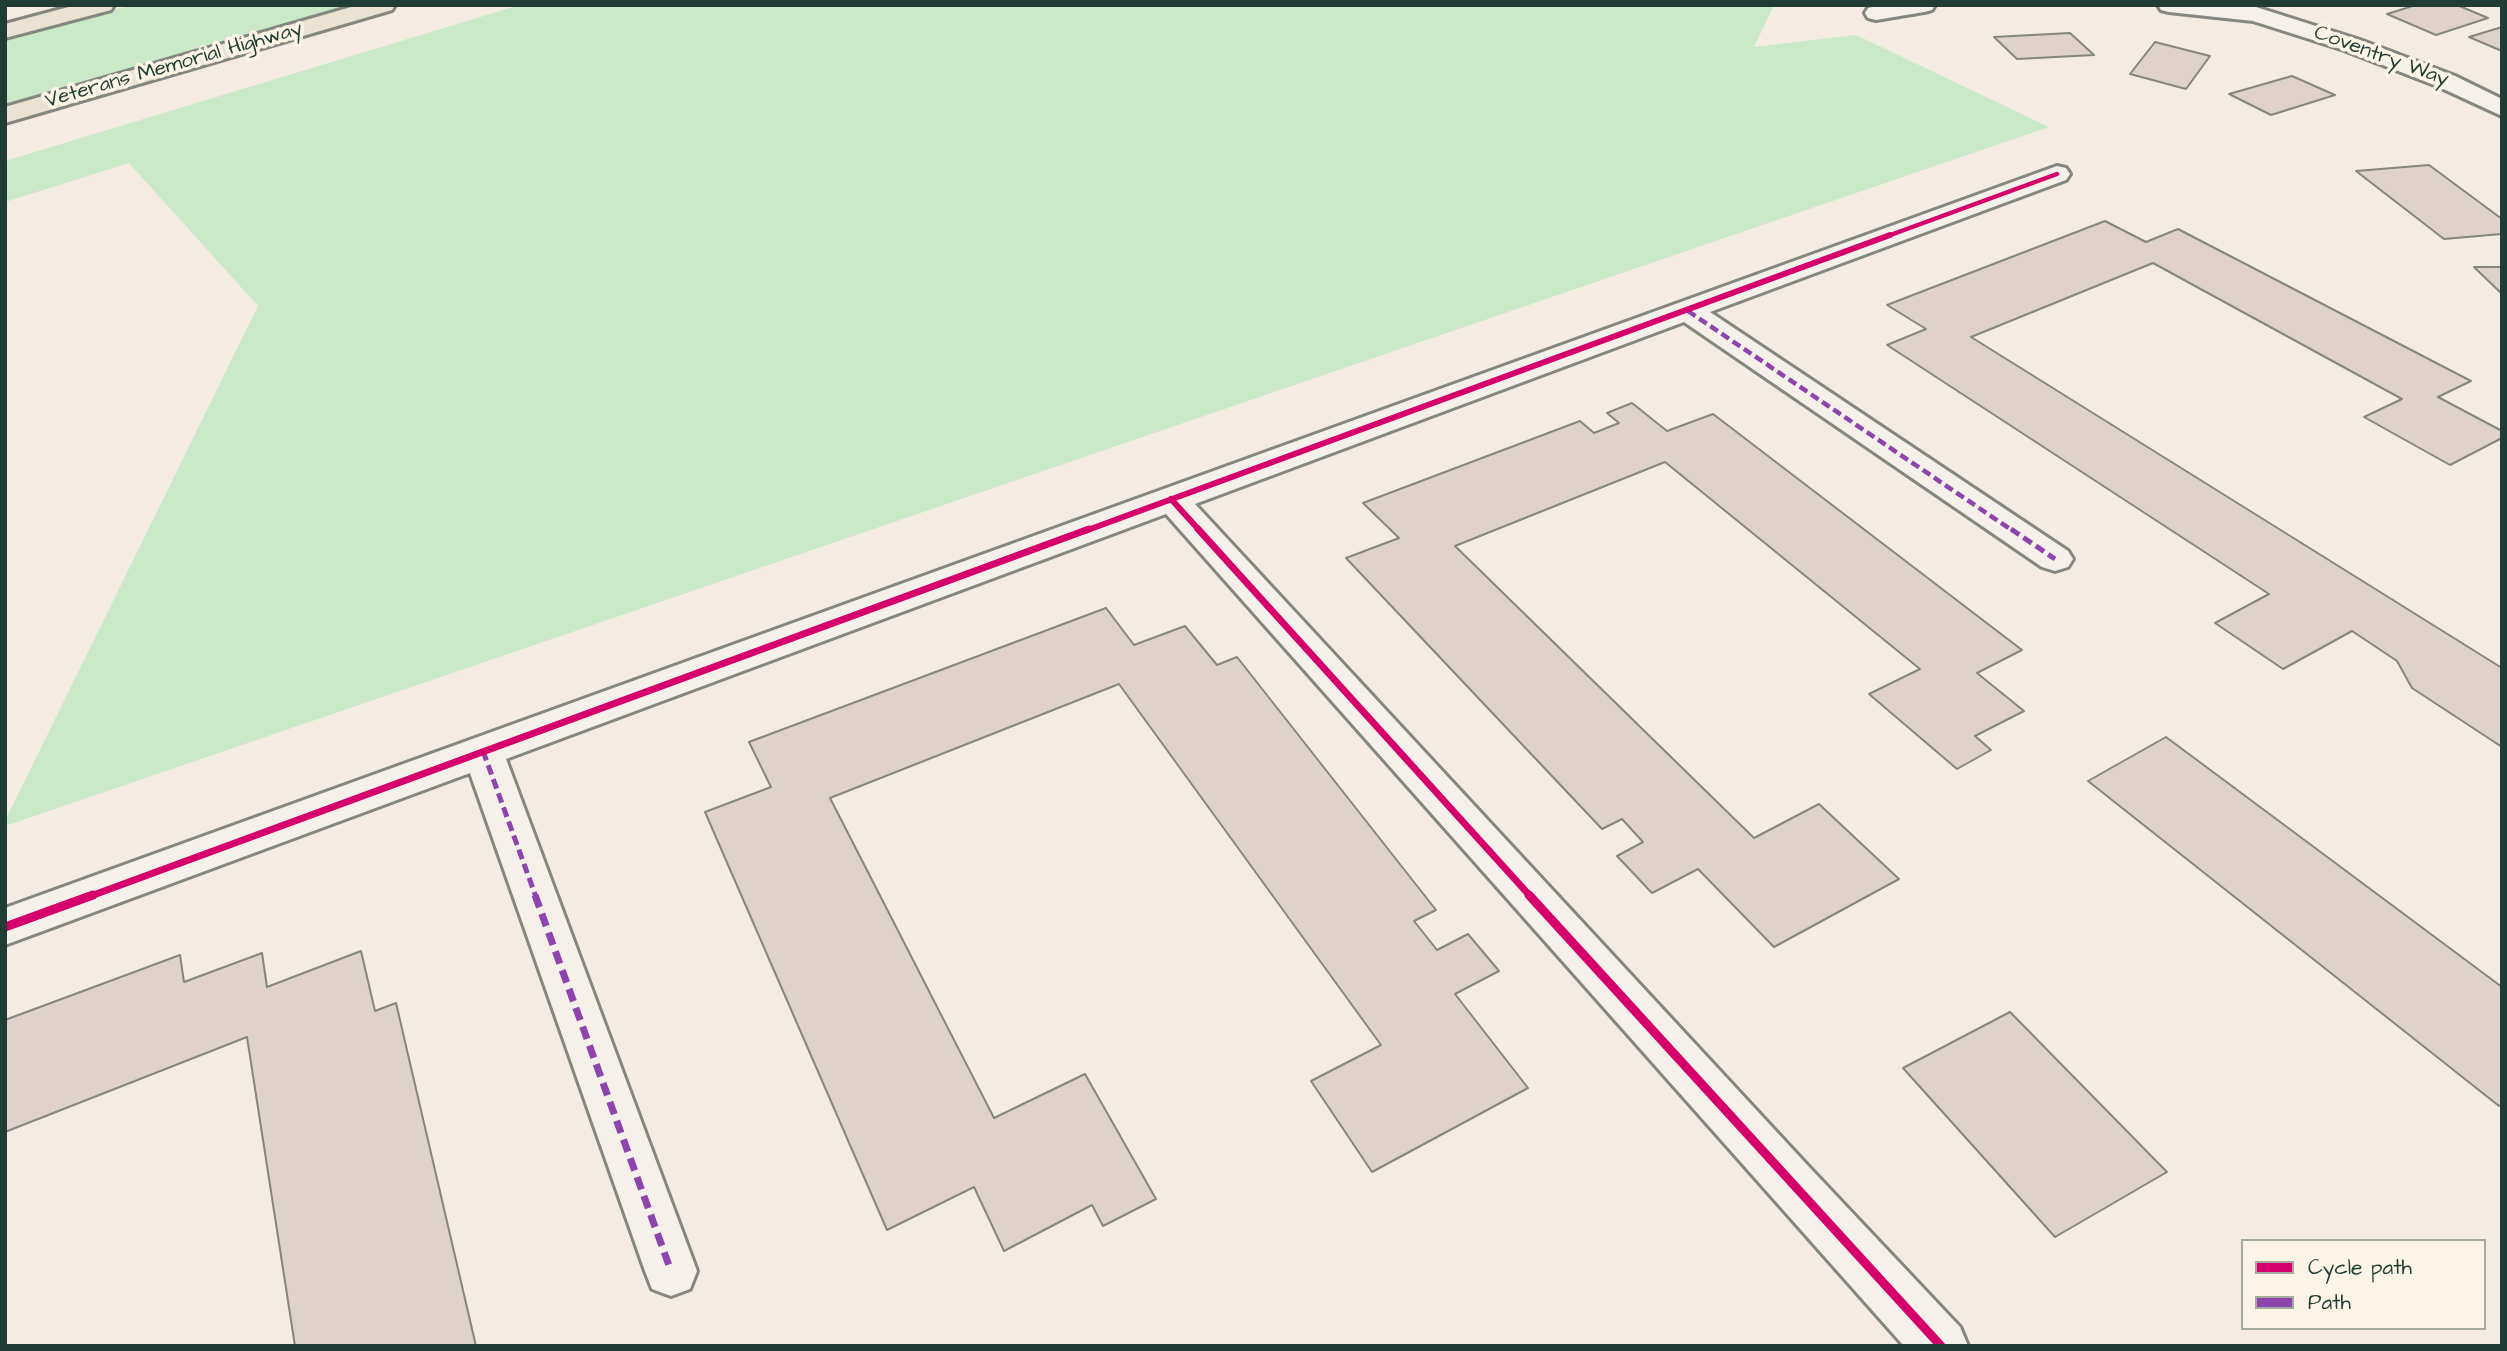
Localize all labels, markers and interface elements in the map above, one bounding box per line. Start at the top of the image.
street label: Veterans Memorial Highway [42,17,306,115]
street label: Coventry Way [2310,21,2452,93]
legend [2241,1239,2486,1330]
text: Cycle path [2308,1253,2412,1282]
text: Path [2308,1288,2351,1317]

